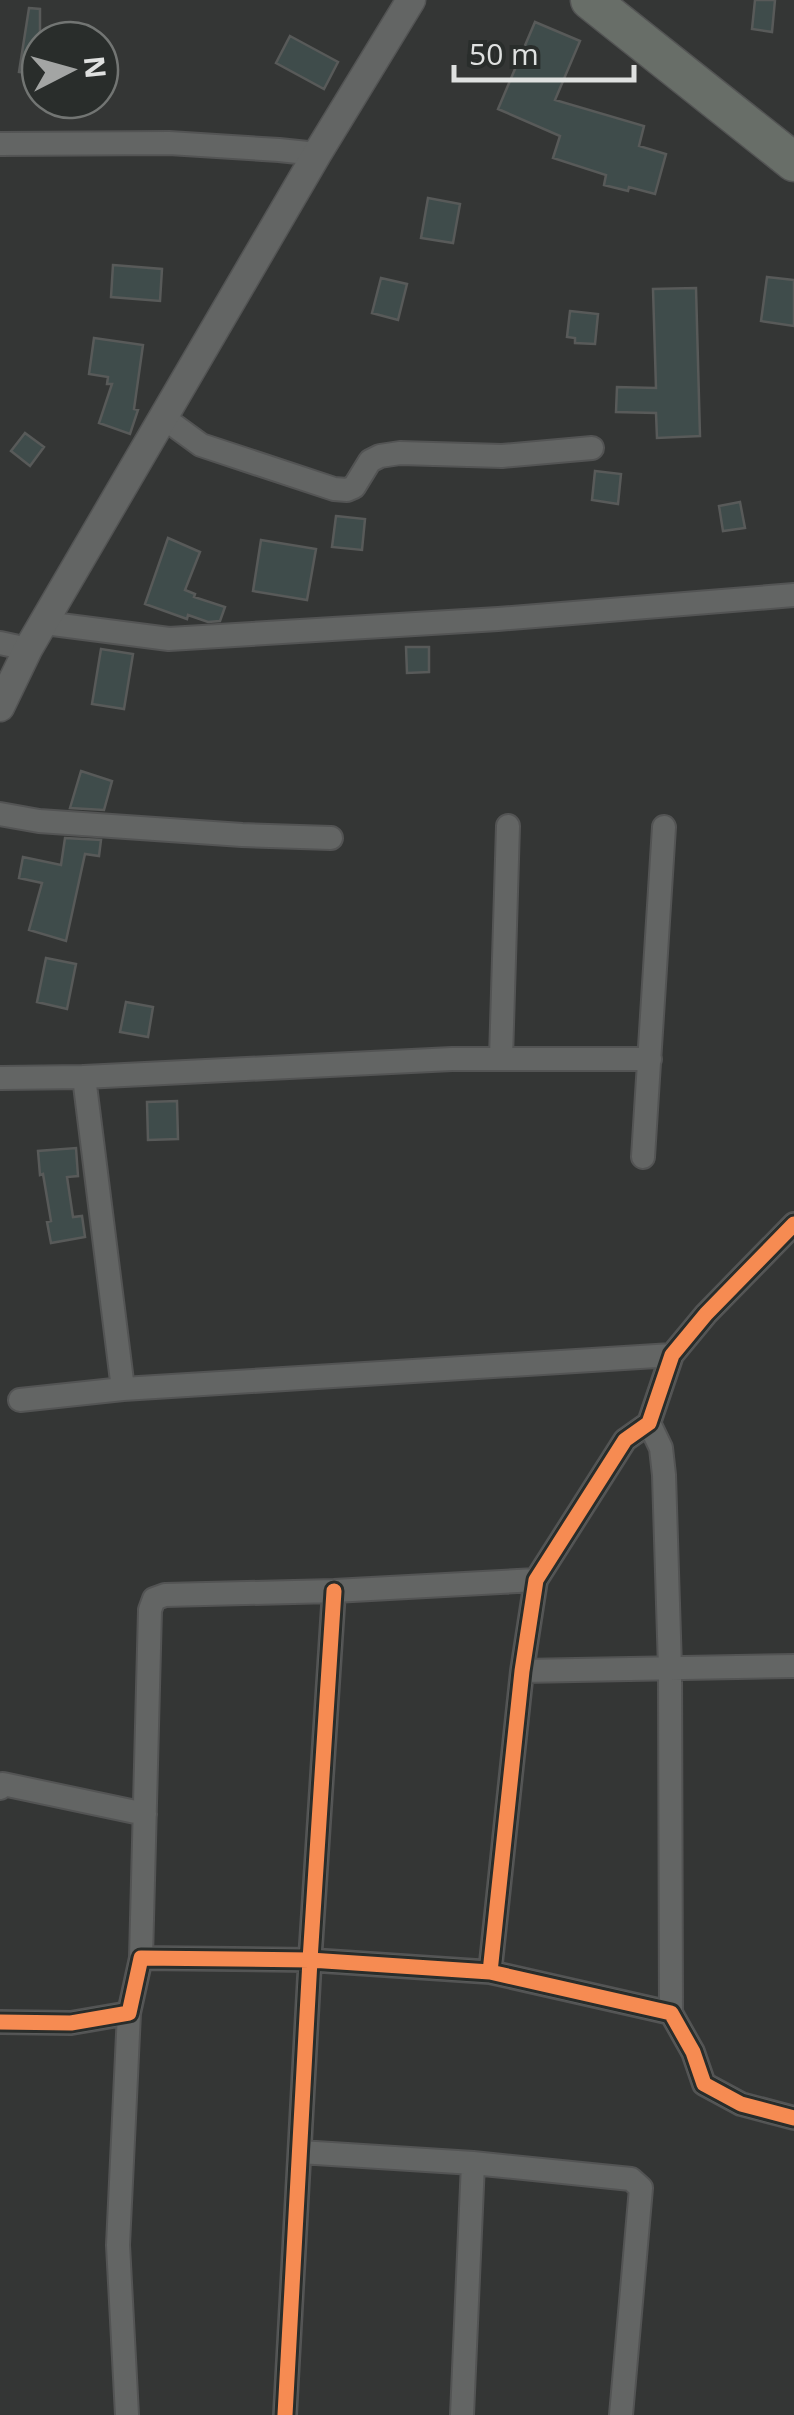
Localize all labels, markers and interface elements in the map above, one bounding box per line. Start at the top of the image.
north arrow [20,20,120,120]
scale bar [454,20,634,82]
text: 50 m [469,33,539,74]
text: N [76,54,116,81]

